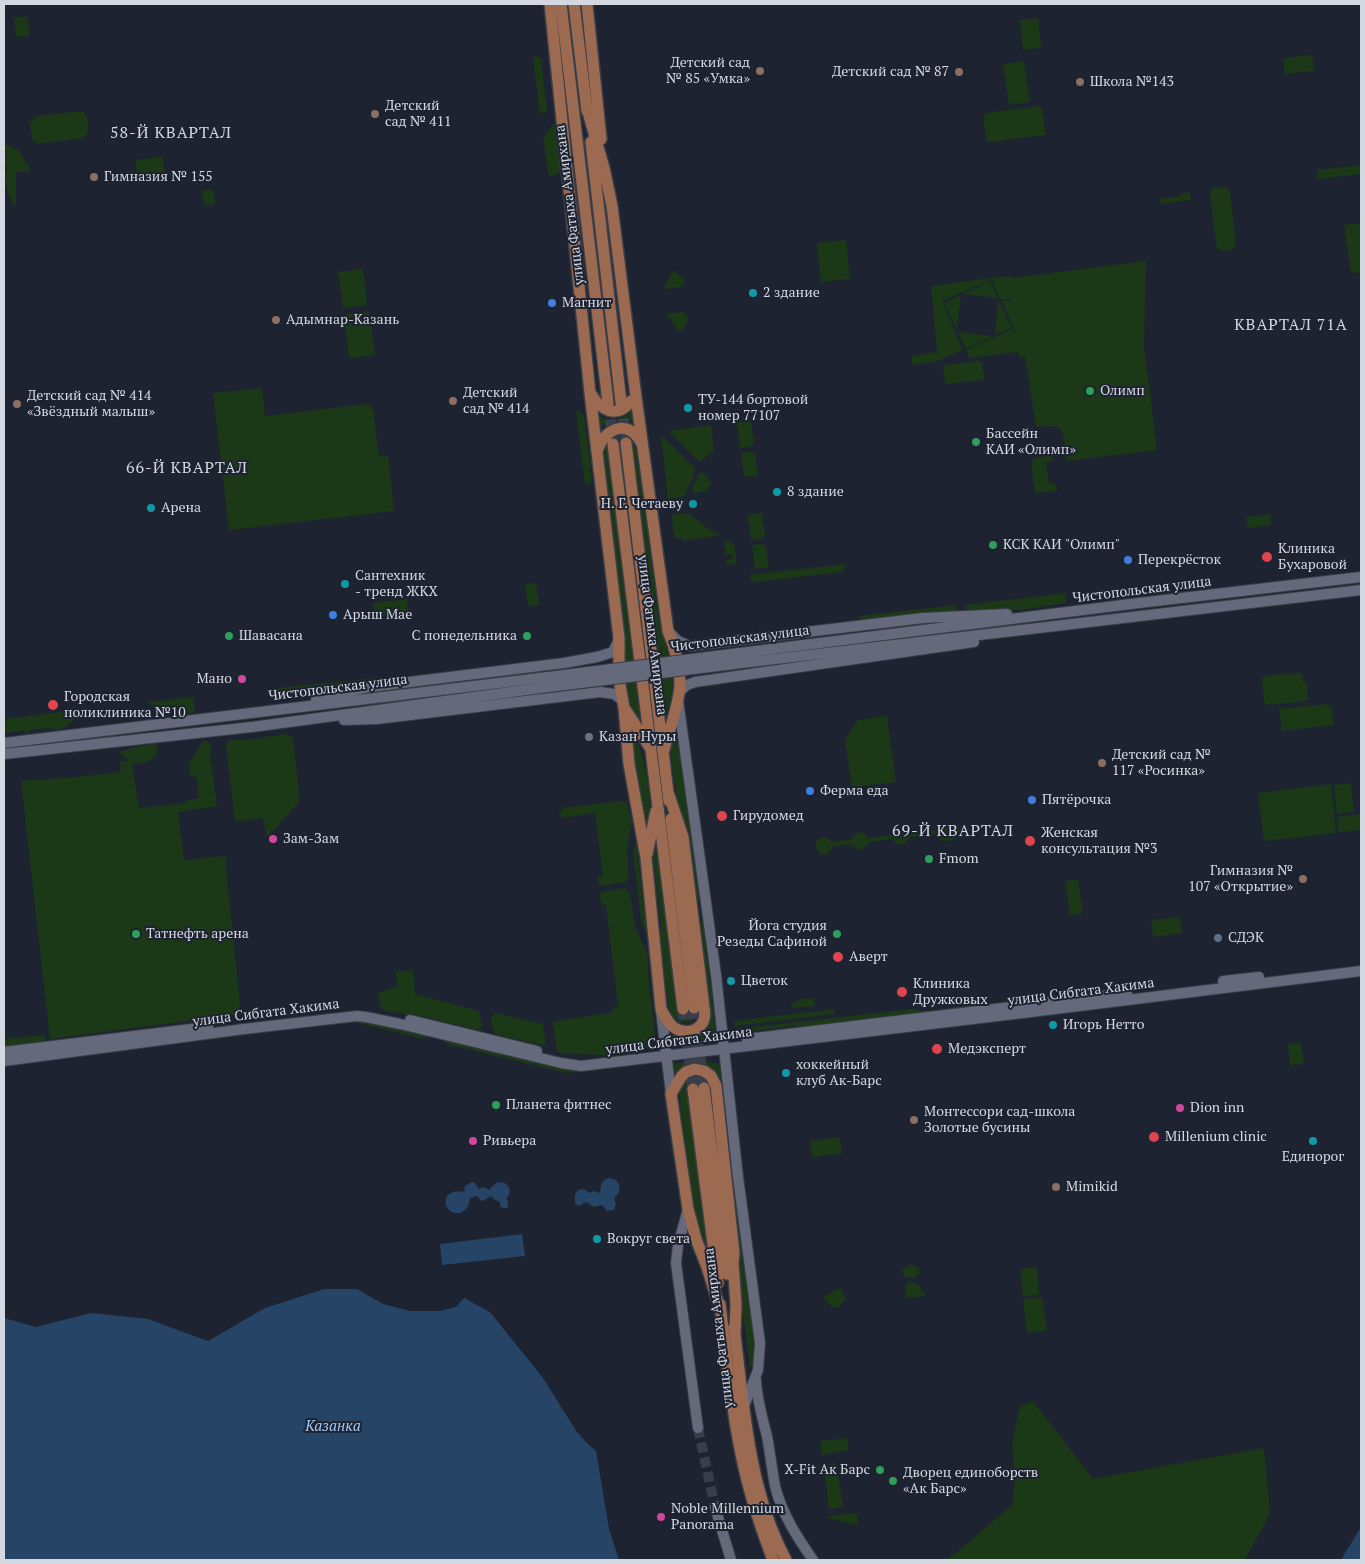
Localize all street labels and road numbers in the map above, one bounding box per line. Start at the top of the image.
street label: улица Фатыха Амирхана [552,124,588,286]
street label: улица Фатыха Амирхана [634,554,670,716]
street label: Чистопольская улица [1072,573,1212,607]
street label: Чистопольская улица [670,622,810,656]
street label: Чистопольская улица [268,671,408,705]
street label: улица Сибгата Хакима [1007,975,1155,1009]
street label: улица Сибгата Хакима [192,996,340,1030]
street label: улица Сибгата Хакима [605,1024,753,1058]
street label: улица Фатыха Амирхана [701,1247,737,1409]

